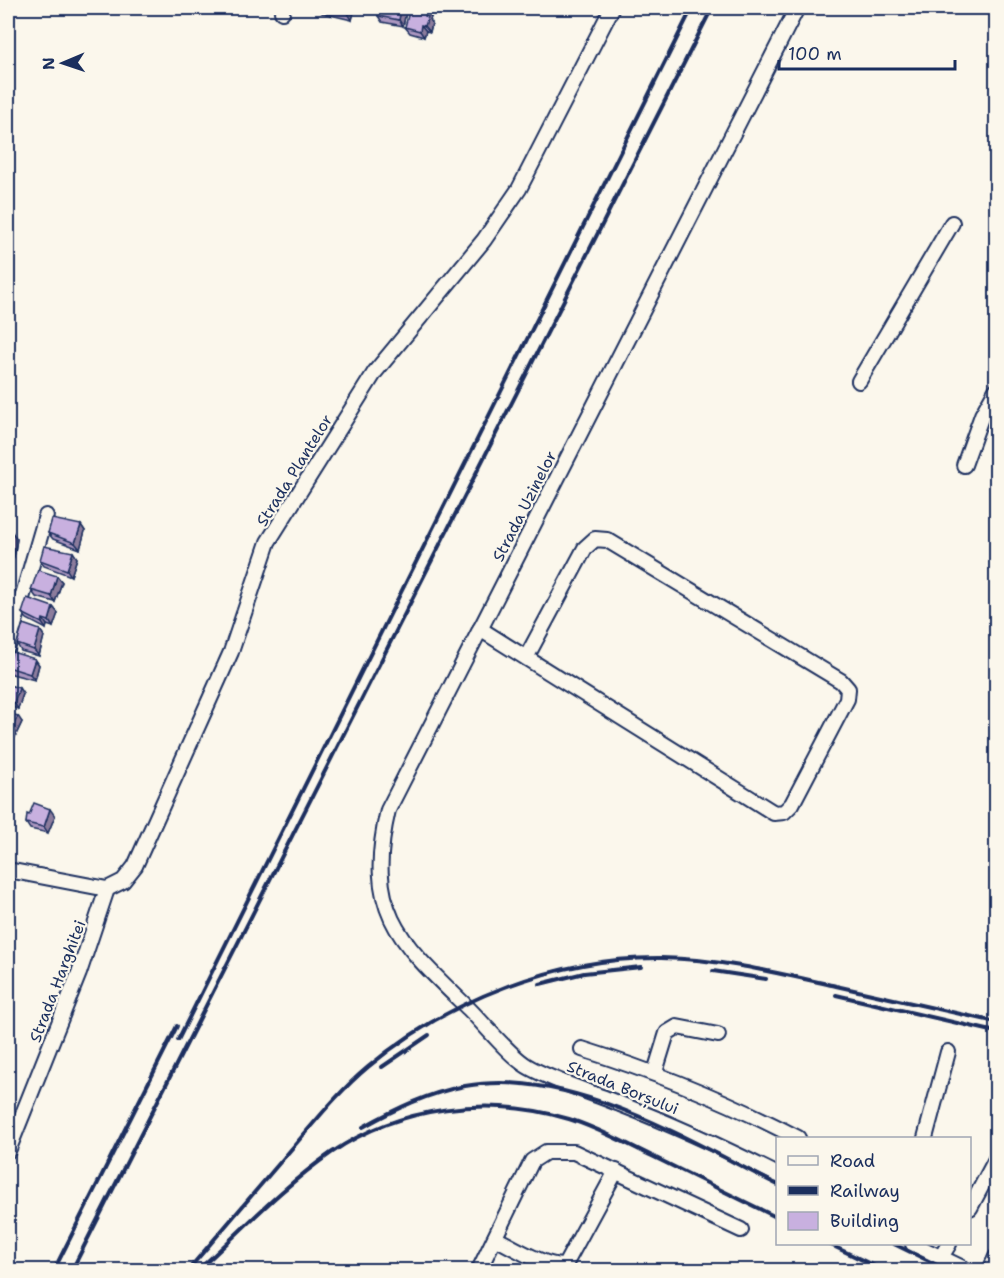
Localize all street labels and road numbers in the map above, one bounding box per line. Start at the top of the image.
street label: Strada Plantelor [252,410,337,530]
street label: Strada Uzinelor [488,447,561,565]
street label: Strada Harghitei [24,917,90,1045]
street label: Strada Borșului [564,1056,682,1120]

